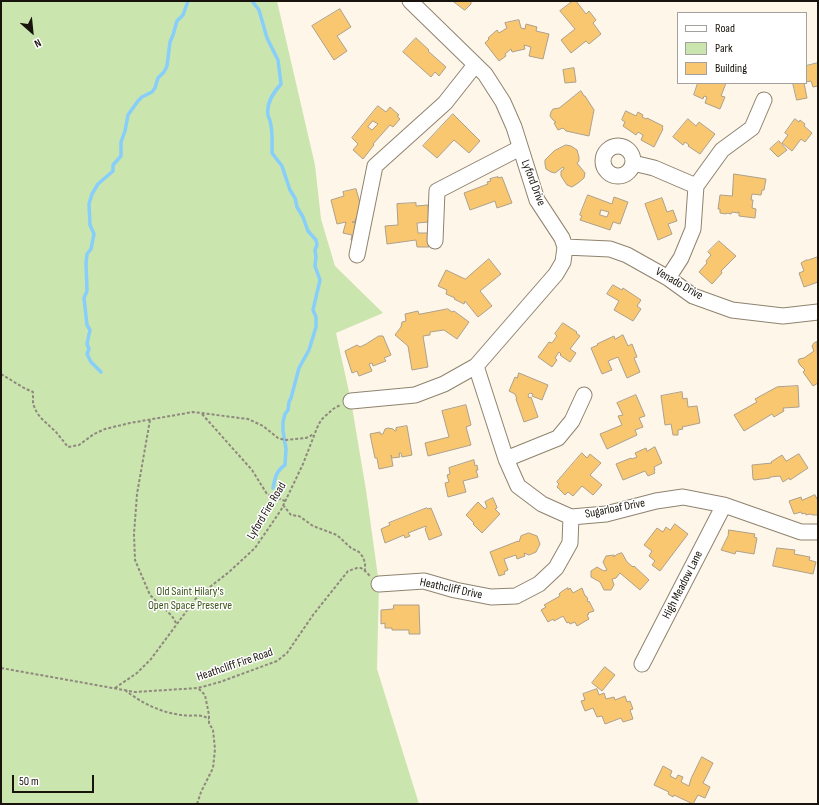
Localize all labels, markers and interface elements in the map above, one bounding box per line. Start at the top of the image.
north arrow [12,12,52,52]
legend [677,12,807,84]
text: Road [715,21,735,36]
text: N [32,36,43,50]
text: Park [715,41,733,56]
text: Building [715,61,747,76]
street label: Lyford Drive [518,158,548,208]
street label: Venado Drive [653,265,705,303]
street label: Lyford Fire Road [244,480,290,542]
street label: Sugarloaf Drive [584,496,646,522]
street label: High Meadow Lane [660,549,706,621]
street label: Heathcliff Drive [418,575,484,603]
park label: Old Saint Hilary's Open Space Preserve [148,585,232,613]
street label: Heathcliff Fire Road [195,645,275,685]
scale bar [14,767,96,793]
text: 50 m [19,774,39,789]

